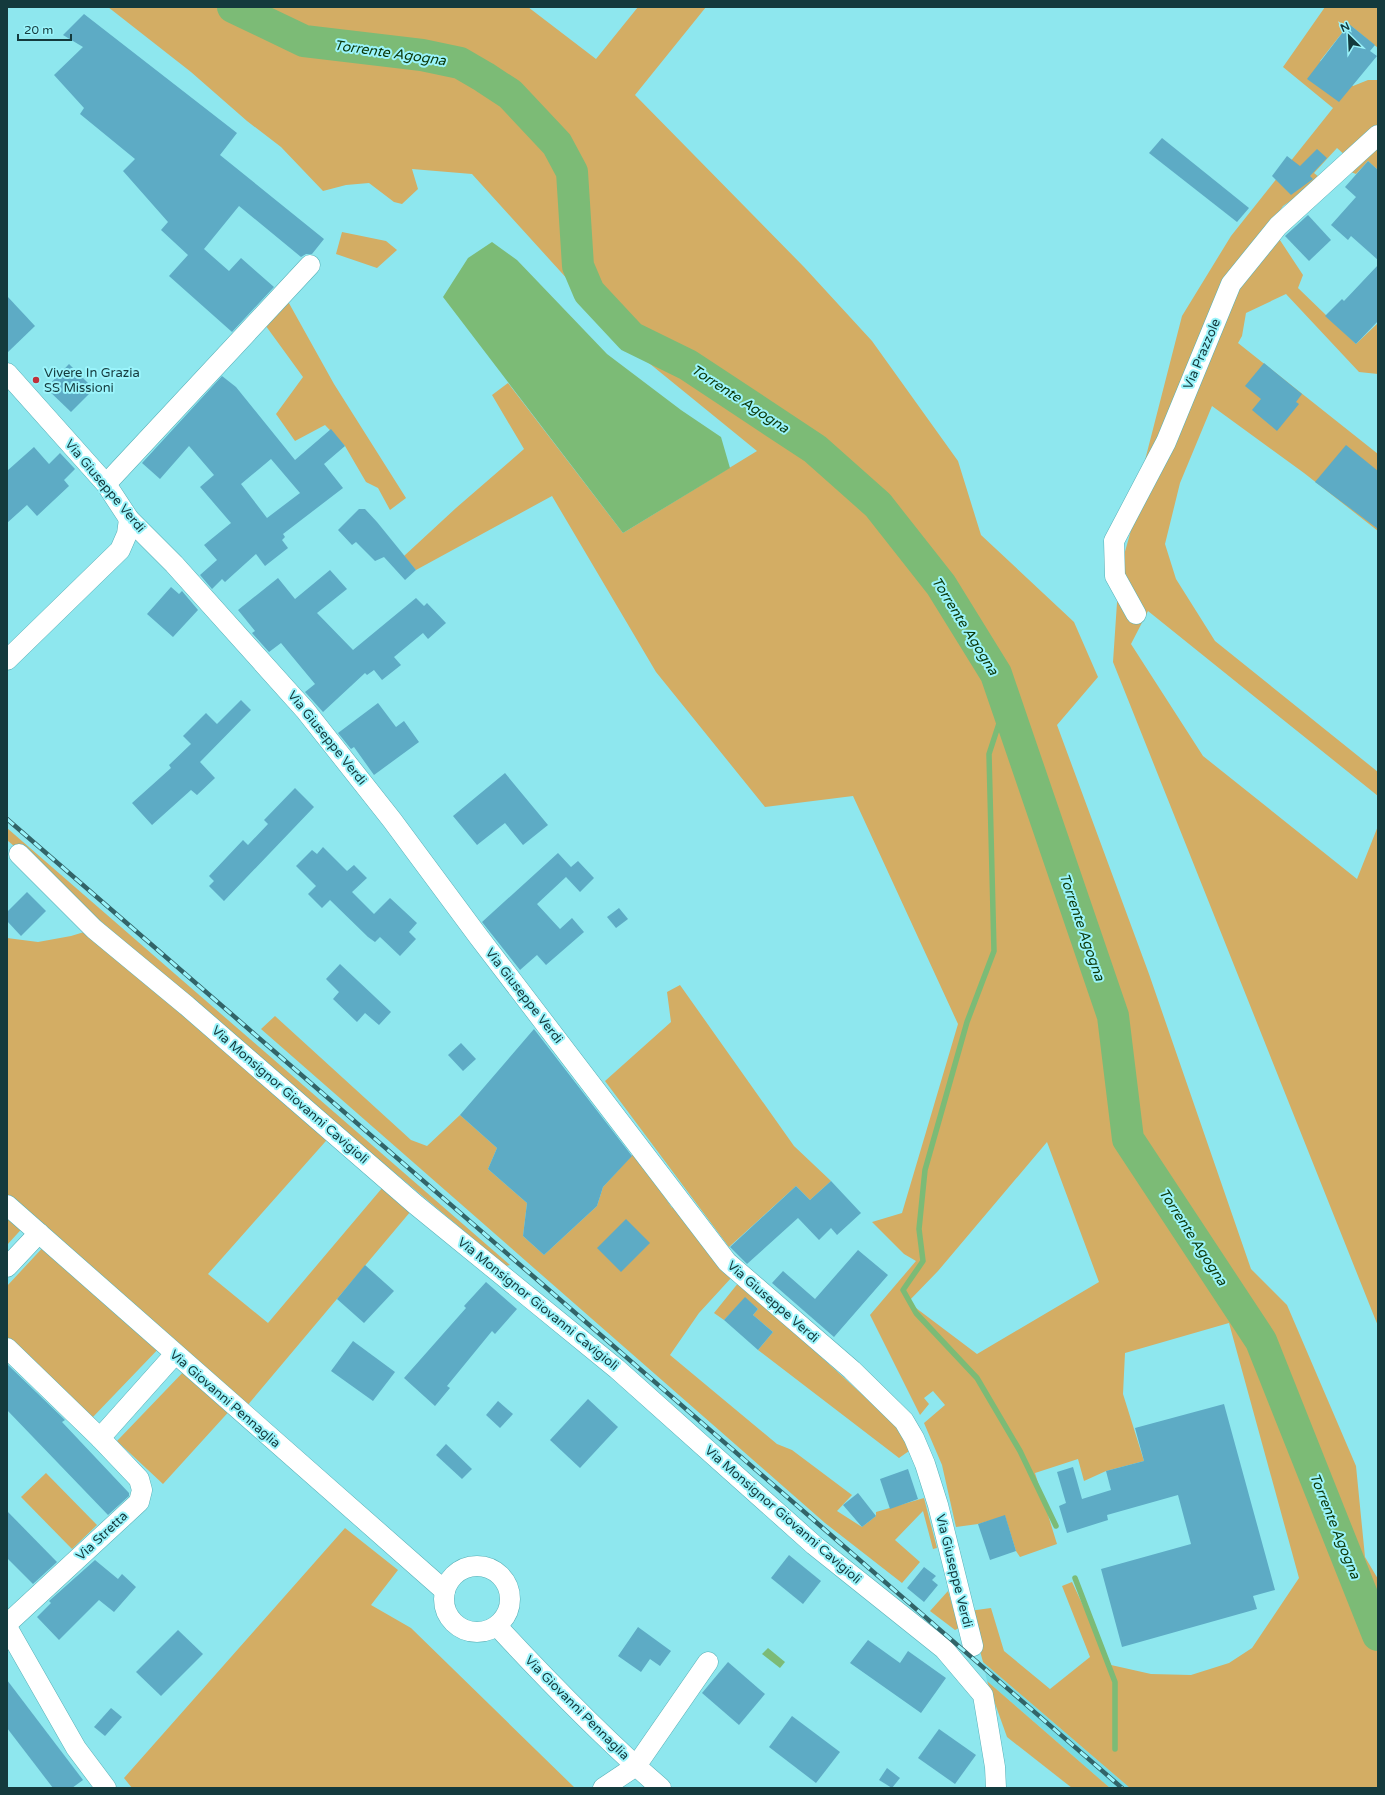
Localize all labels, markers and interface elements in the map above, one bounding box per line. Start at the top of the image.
scale bar [18,16,71,42]
north arrow [1329,16,1369,56]
text: N [1338,20,1352,35]
text: 20 m [24,23,53,37]
water label: Torrente Agogna [333,37,448,69]
street label: Via Prazzole [1180,316,1224,392]
water label: Torrente Agogna [688,361,793,437]
place label: Vivere In Grazia SS Missioni [44,365,140,396]
marker: Vivere In Grazia SS Missioni [31,375,41,385]
street label: Via Giuseppe Verdi [61,436,149,536]
water label: Torrente Agogna [928,574,1003,679]
street label: Via Giuseppe Verdi [284,688,370,788]
water label: Torrente Agogna [1056,871,1109,984]
street label: Via Giuseppe Verdi [482,945,566,1047]
street label: Via Monsignor Giovanni Cavigioli [208,1023,372,1167]
water label: Torrente Agogna [1155,1185,1231,1290]
street label: Via Monsignor Giovanni Cavigioli [454,1234,622,1374]
street label: Via Giuseppe Verdi [724,1258,822,1346]
street label: Via Giovanni Pennaglia [166,1347,284,1451]
street label: Via Monsignor Giovanni Cavigioli [701,1443,865,1587]
water label: Torrente Agogna [1306,1471,1364,1582]
street label: Via Stretta [73,1508,131,1564]
street label: Via Giuseppe Verdi [932,1513,976,1629]
street label: Via Giovanni Pennaglia [521,1652,633,1764]

